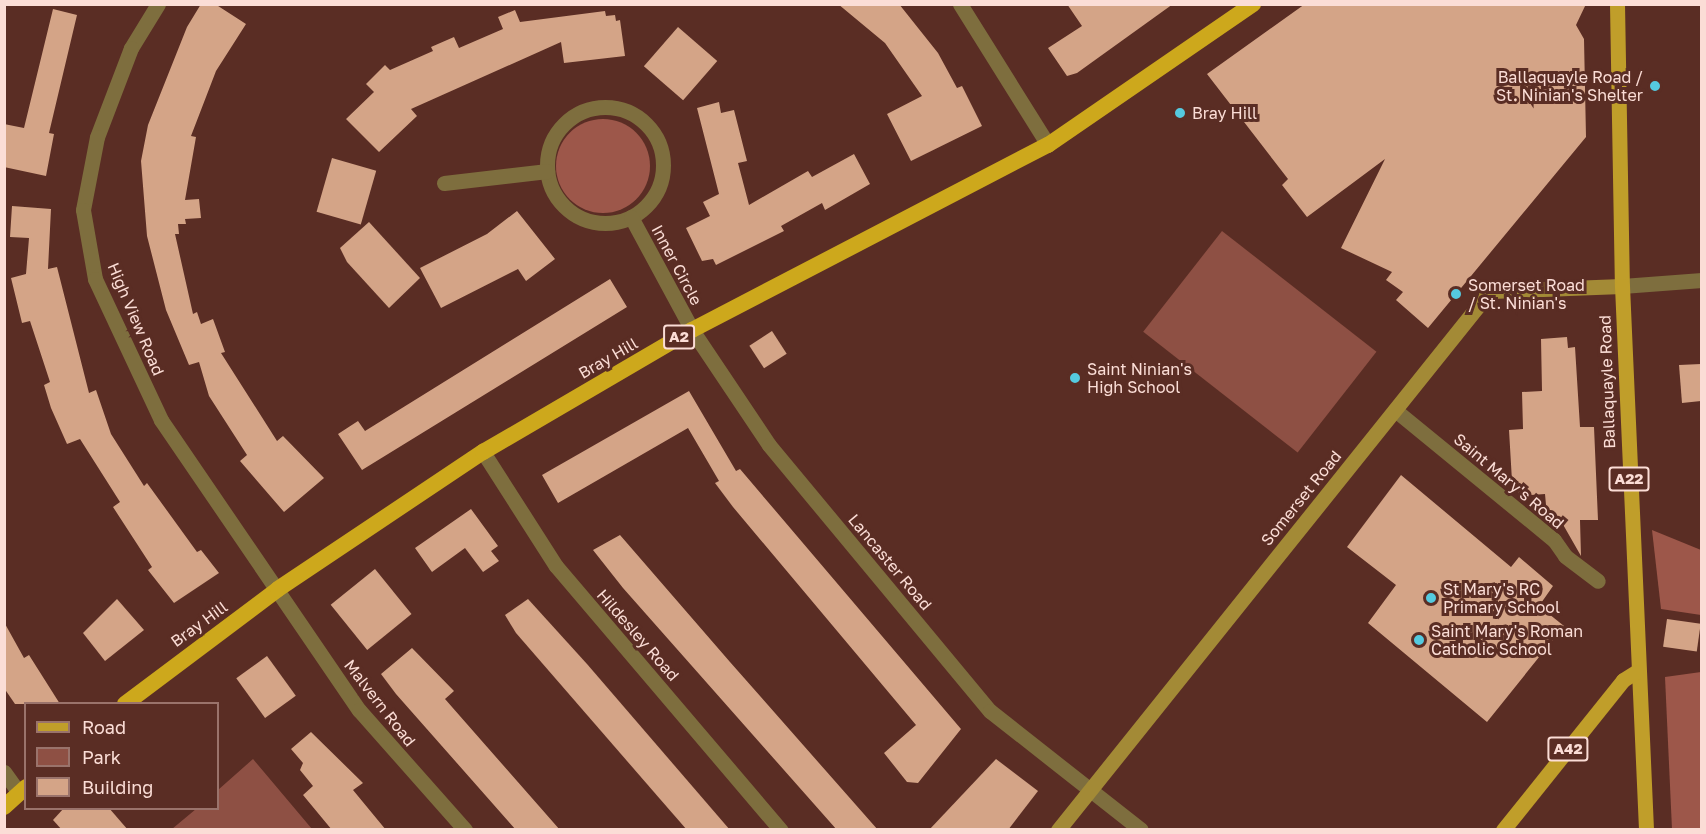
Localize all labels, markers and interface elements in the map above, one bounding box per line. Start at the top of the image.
place label: Ballaquayle Road / St. Ninian's Shelter [1496,67,1643,105]
marker: Ballaquayle Road / St. Ninian's Shelter [1648,79,1662,93]
place label: Bray Hill [1192,103,1257,123]
marker: Bray Hill [1173,106,1187,120]
street label: Inner Circle [648,221,706,309]
street label: High View Road [104,260,168,378]
place label: Somerset Road / St. Ninian's [1468,275,1585,313]
marker: Somerset Road / St. Ninian's [1449,287,1463,301]
street label: Ballaquayle Road [1595,315,1619,449]
road number: A2 [662,325,696,349]
street label: Bray Hill [575,333,641,383]
place label: Saint Ninian's High School [1087,359,1192,397]
marker: Saint Ninian's High School [1068,371,1082,385]
street label: Saint Mary's Road [1450,429,1568,533]
street label: Somerset Road [1257,447,1345,549]
road number: A22 [1608,467,1650,491]
street label: Lancaster Road [844,510,936,614]
place label: St Mary's RC Primary School [1443,579,1560,617]
street label: Hildesley Road [593,585,683,685]
marker: St Mary's RC Primary School [1424,591,1438,605]
street label: Bray Hill [167,597,231,651]
place label: Saint Mary's Roman Catholic School [1431,621,1583,659]
marker: Saint Mary's Roman Catholic School [1412,633,1426,647]
street label: Malvern Road [340,656,420,750]
legend [24,702,219,810]
text: Road [82,716,126,738]
road number: A42 [1547,737,1589,761]
text: Park [82,746,121,768]
text: Building [82,776,153,798]

